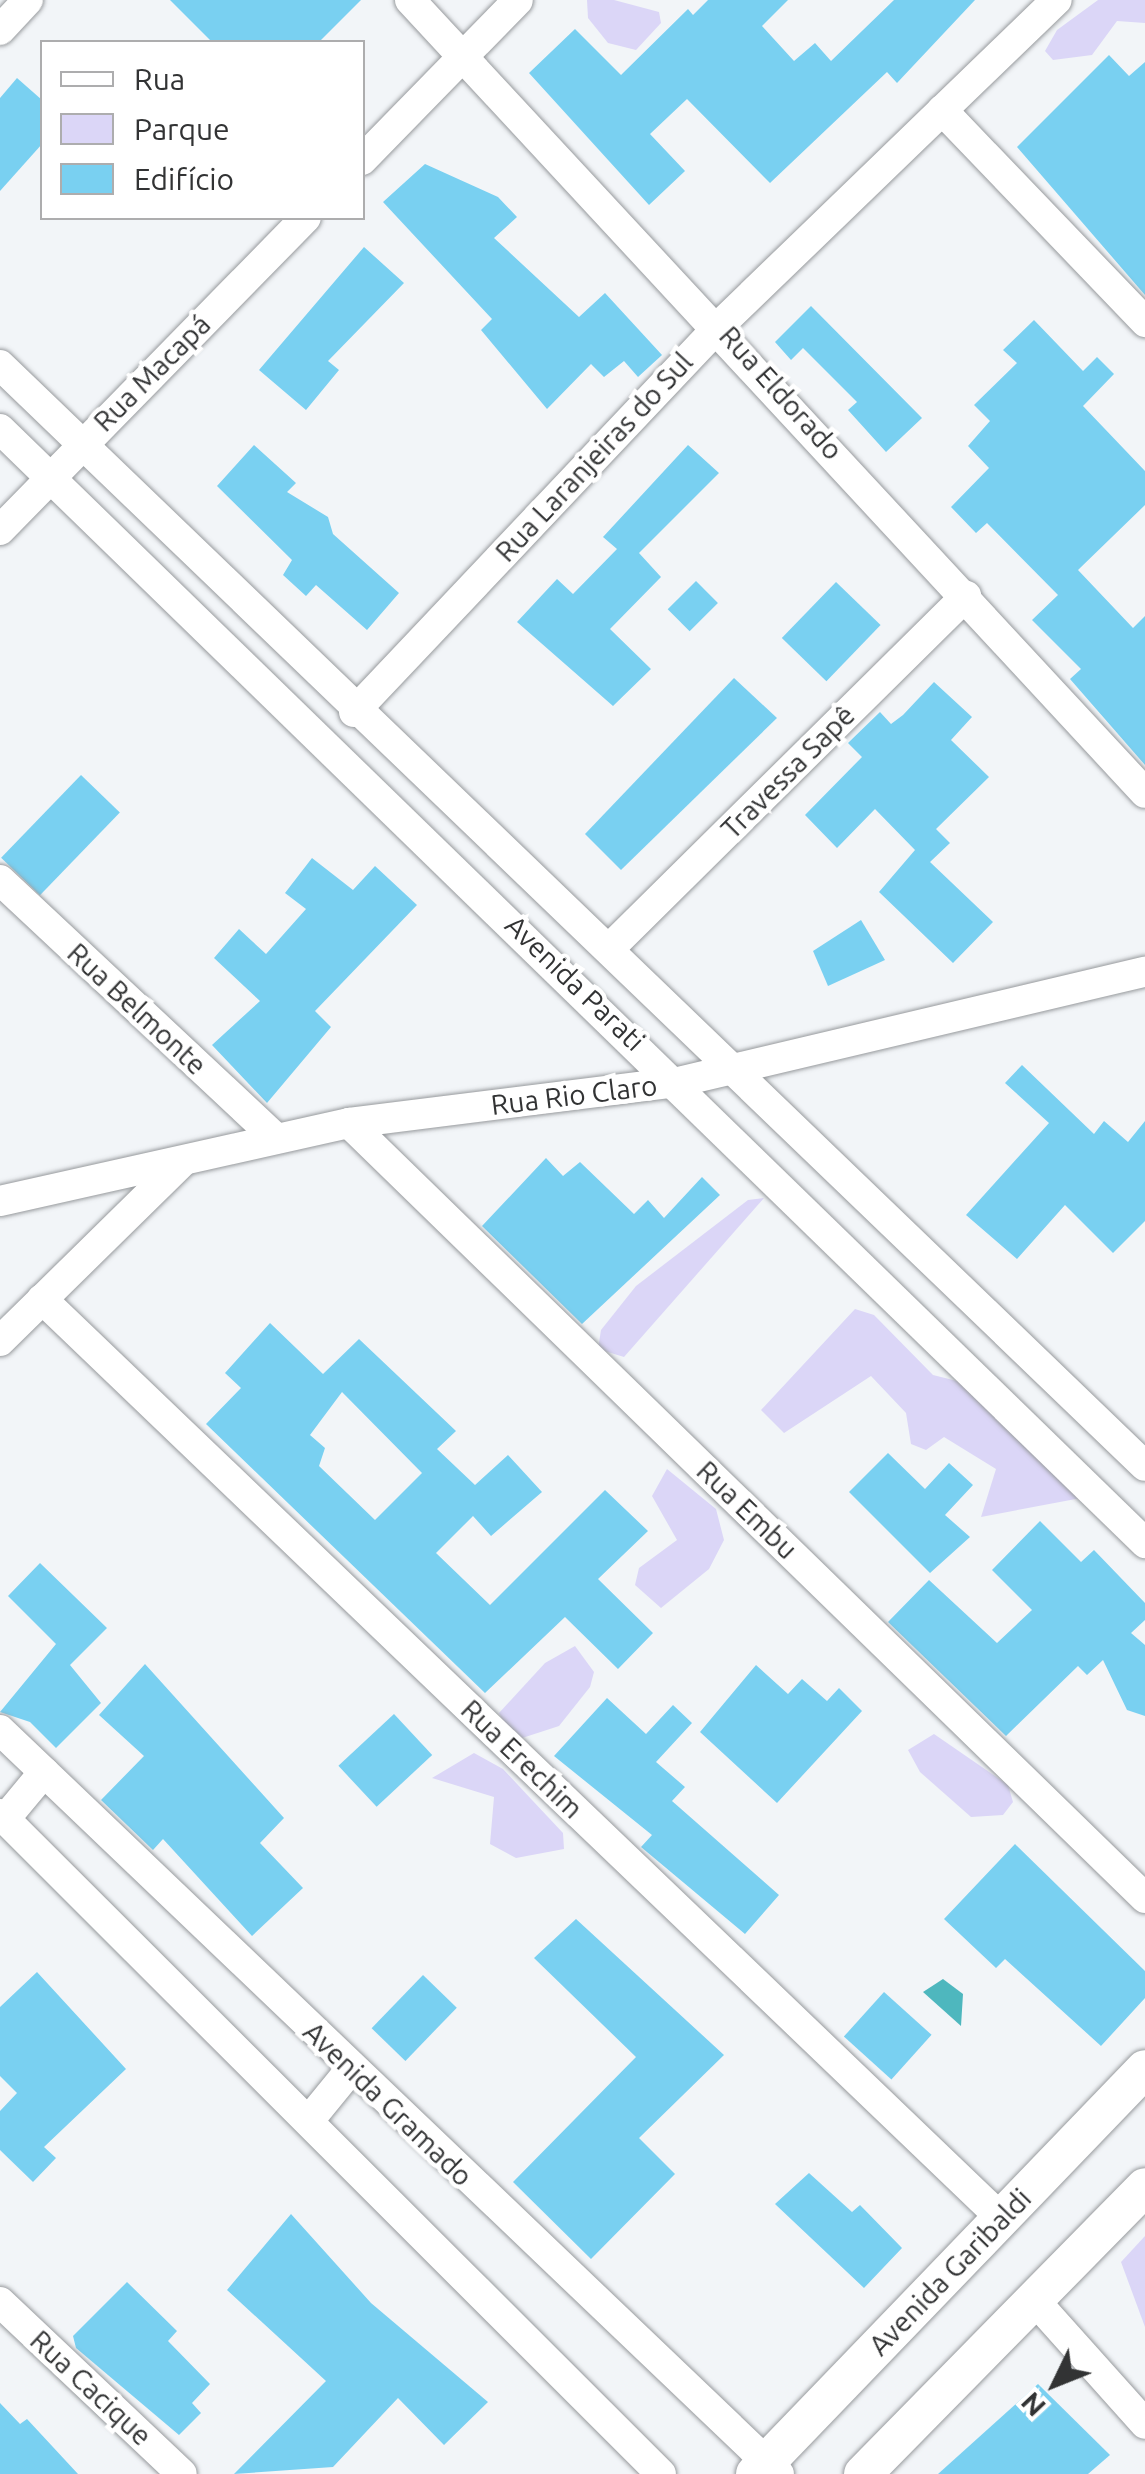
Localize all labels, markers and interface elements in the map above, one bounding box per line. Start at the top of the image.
legend [40,40,365,220]
text: Rua [134,62,185,96]
text: Parque [134,112,230,146]
text: Edifício [134,162,234,196]
street label: Rua Macapá [87,308,217,438]
street label: Rua Eldorado [712,319,850,467]
street label: Rua Laranjeiras do Sul [488,345,700,569]
street label: Travessa Sapê [714,698,862,846]
street label: Avenida Parati [498,908,652,1058]
street label: Rua Belmonte [61,936,213,1082]
street label: Rua Rio Claro [489,1068,659,1122]
street label: Rua Embu [690,1454,804,1566]
street label: Rua Erechim [454,1693,590,1825]
street label: Avenida Gramado [297,2015,479,2193]
street label: Avenida Garibaldi [862,2182,1038,2362]
street label: Rua Cacique [23,2323,159,2453]
north arrow [1005,2334,1105,2434]
text: N [1014,2387,1051,2423]

